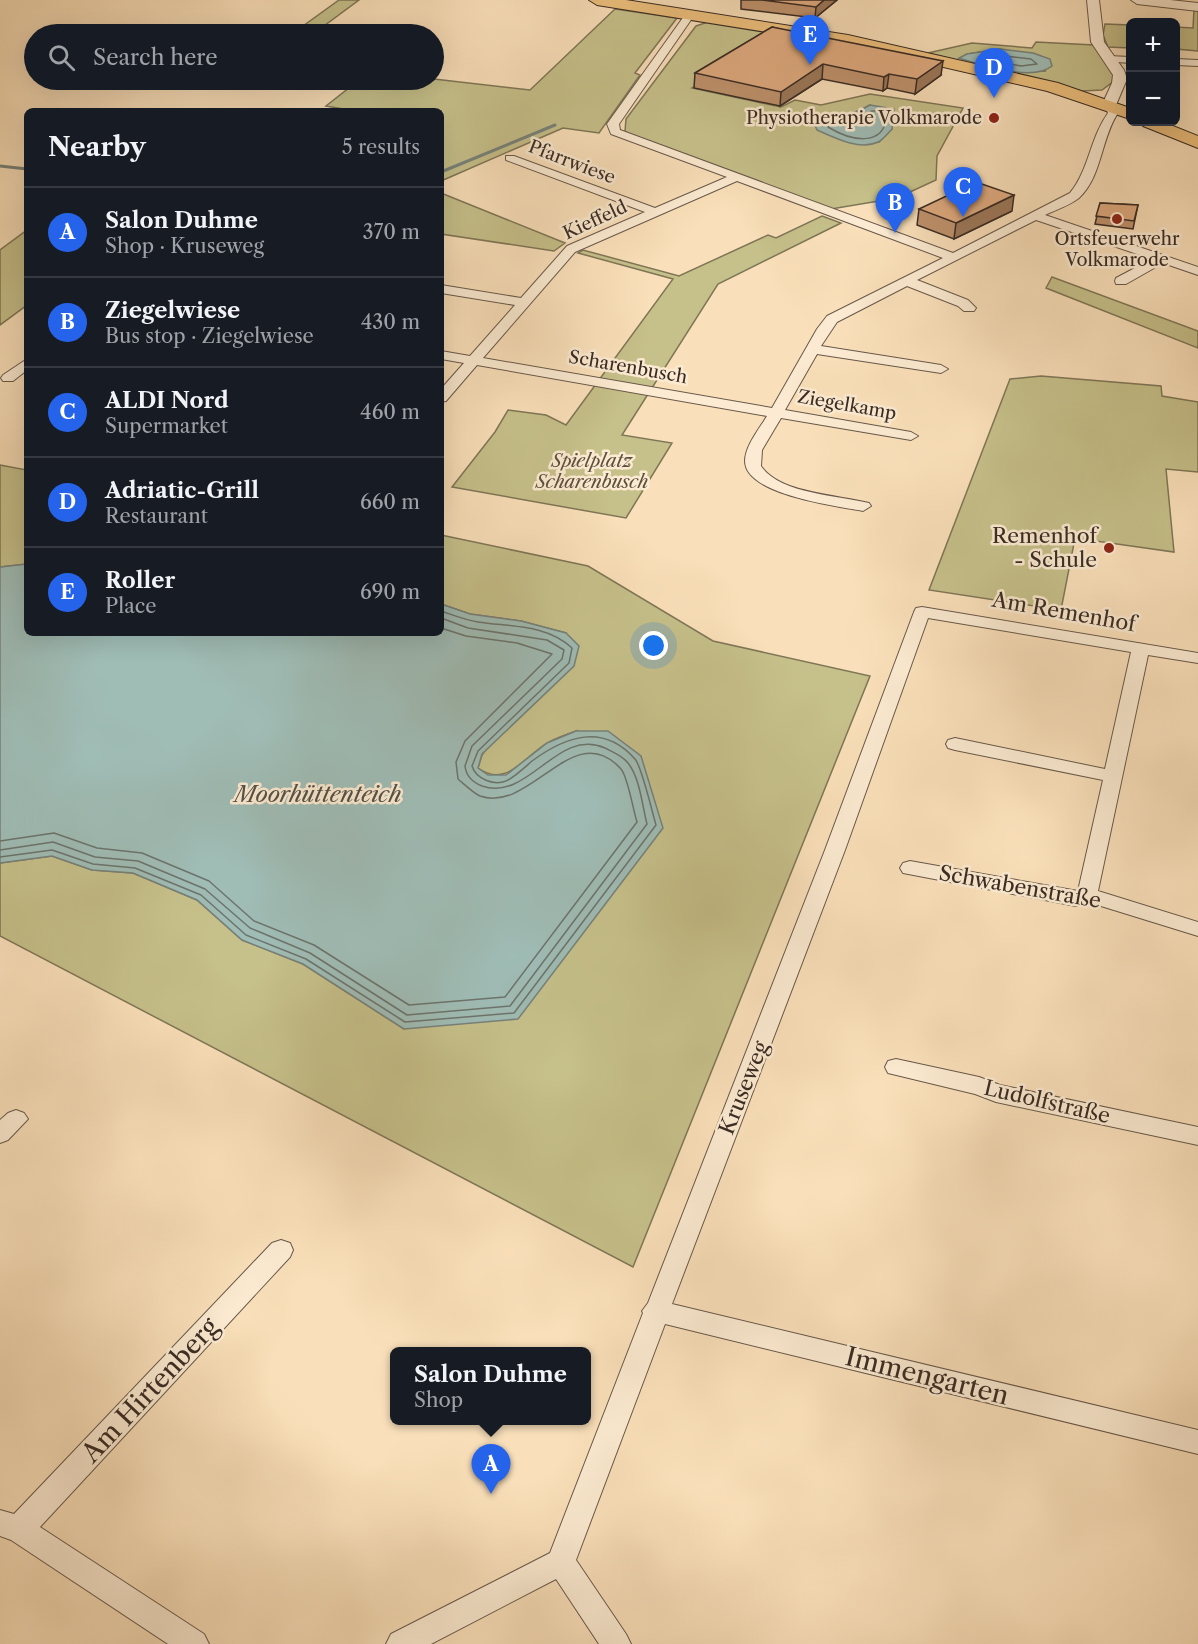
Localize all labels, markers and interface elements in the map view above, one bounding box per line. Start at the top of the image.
pin: E [790,16,830,65]
map controls [1126,18,1180,126]
button: + [1126,18,1180,72]
search box [24,24,444,90]
icon: search [45,41,78,74]
text: Search here [93,44,218,71]
pin: D [974,48,1014,98]
button: − [1126,72,1180,126]
place label: Physiotherapie Volkmarode [746,107,982,129]
marker: Physiotherapie Volkmarode [987,111,1001,125]
text: Nearby [48,131,146,163]
text: 5 results [342,135,420,159]
street label: Pfarrwiese [525,135,619,189]
pin: C [944,168,982,217]
pin: B [876,184,914,233]
street label: Kieffeld [559,196,631,244]
text: Salon Duhme [105,207,258,234]
marker: Ortsfeuerwehr Volkmarode [1110,212,1124,226]
text: A [60,220,75,244]
text: 370 m [363,220,420,244]
place label: Ortsfeuerwehr Volkmarode [1054,228,1180,271]
text: Shop · Kruseweg [105,234,264,258]
text: Ziegelwiese [105,297,240,324]
text: B [60,310,75,334]
text: 430 m [361,310,420,334]
text: Bus stop · Ziegelwiese [105,324,314,348]
street label: Scharenbusch [567,346,689,388]
street label: Ziegelkamp [796,385,898,425]
text: ALDI Nord [105,387,229,414]
text: C [59,400,76,424]
text: 460 m [360,400,420,424]
text: Supermarket [105,414,228,438]
park label: Spielplatz Scharenbusch [535,450,648,493]
text: Adriatic-Grill [105,477,259,504]
text: D [59,490,76,514]
text: 660 m [360,490,420,514]
text: Restaurant [105,504,208,528]
place label: Remenhof - Schule [992,523,1099,572]
marker: Remenhof - Schule [1102,541,1116,555]
text: Roller [105,567,175,594]
text: E [60,580,75,604]
text: 690 m [360,580,420,604]
street label: Am Remenhof [989,586,1140,637]
text: Place [105,594,156,618]
your location [639,631,668,660]
water label: Moorhüttenteich [231,781,402,808]
street label: Schwabenstraße [937,860,1103,913]
street label: Kruseweg [714,1037,774,1138]
street label: Ludolfstraße [982,1075,1113,1128]
street label: Am Hirtenberg [74,1311,225,1470]
street label: Immengarten [842,1340,1012,1412]
popup [390,1347,591,1425]
text: Salon Duhme [414,1361,567,1388]
text: Shop [414,1388,463,1412]
pin: A [472,1444,510,1494]

